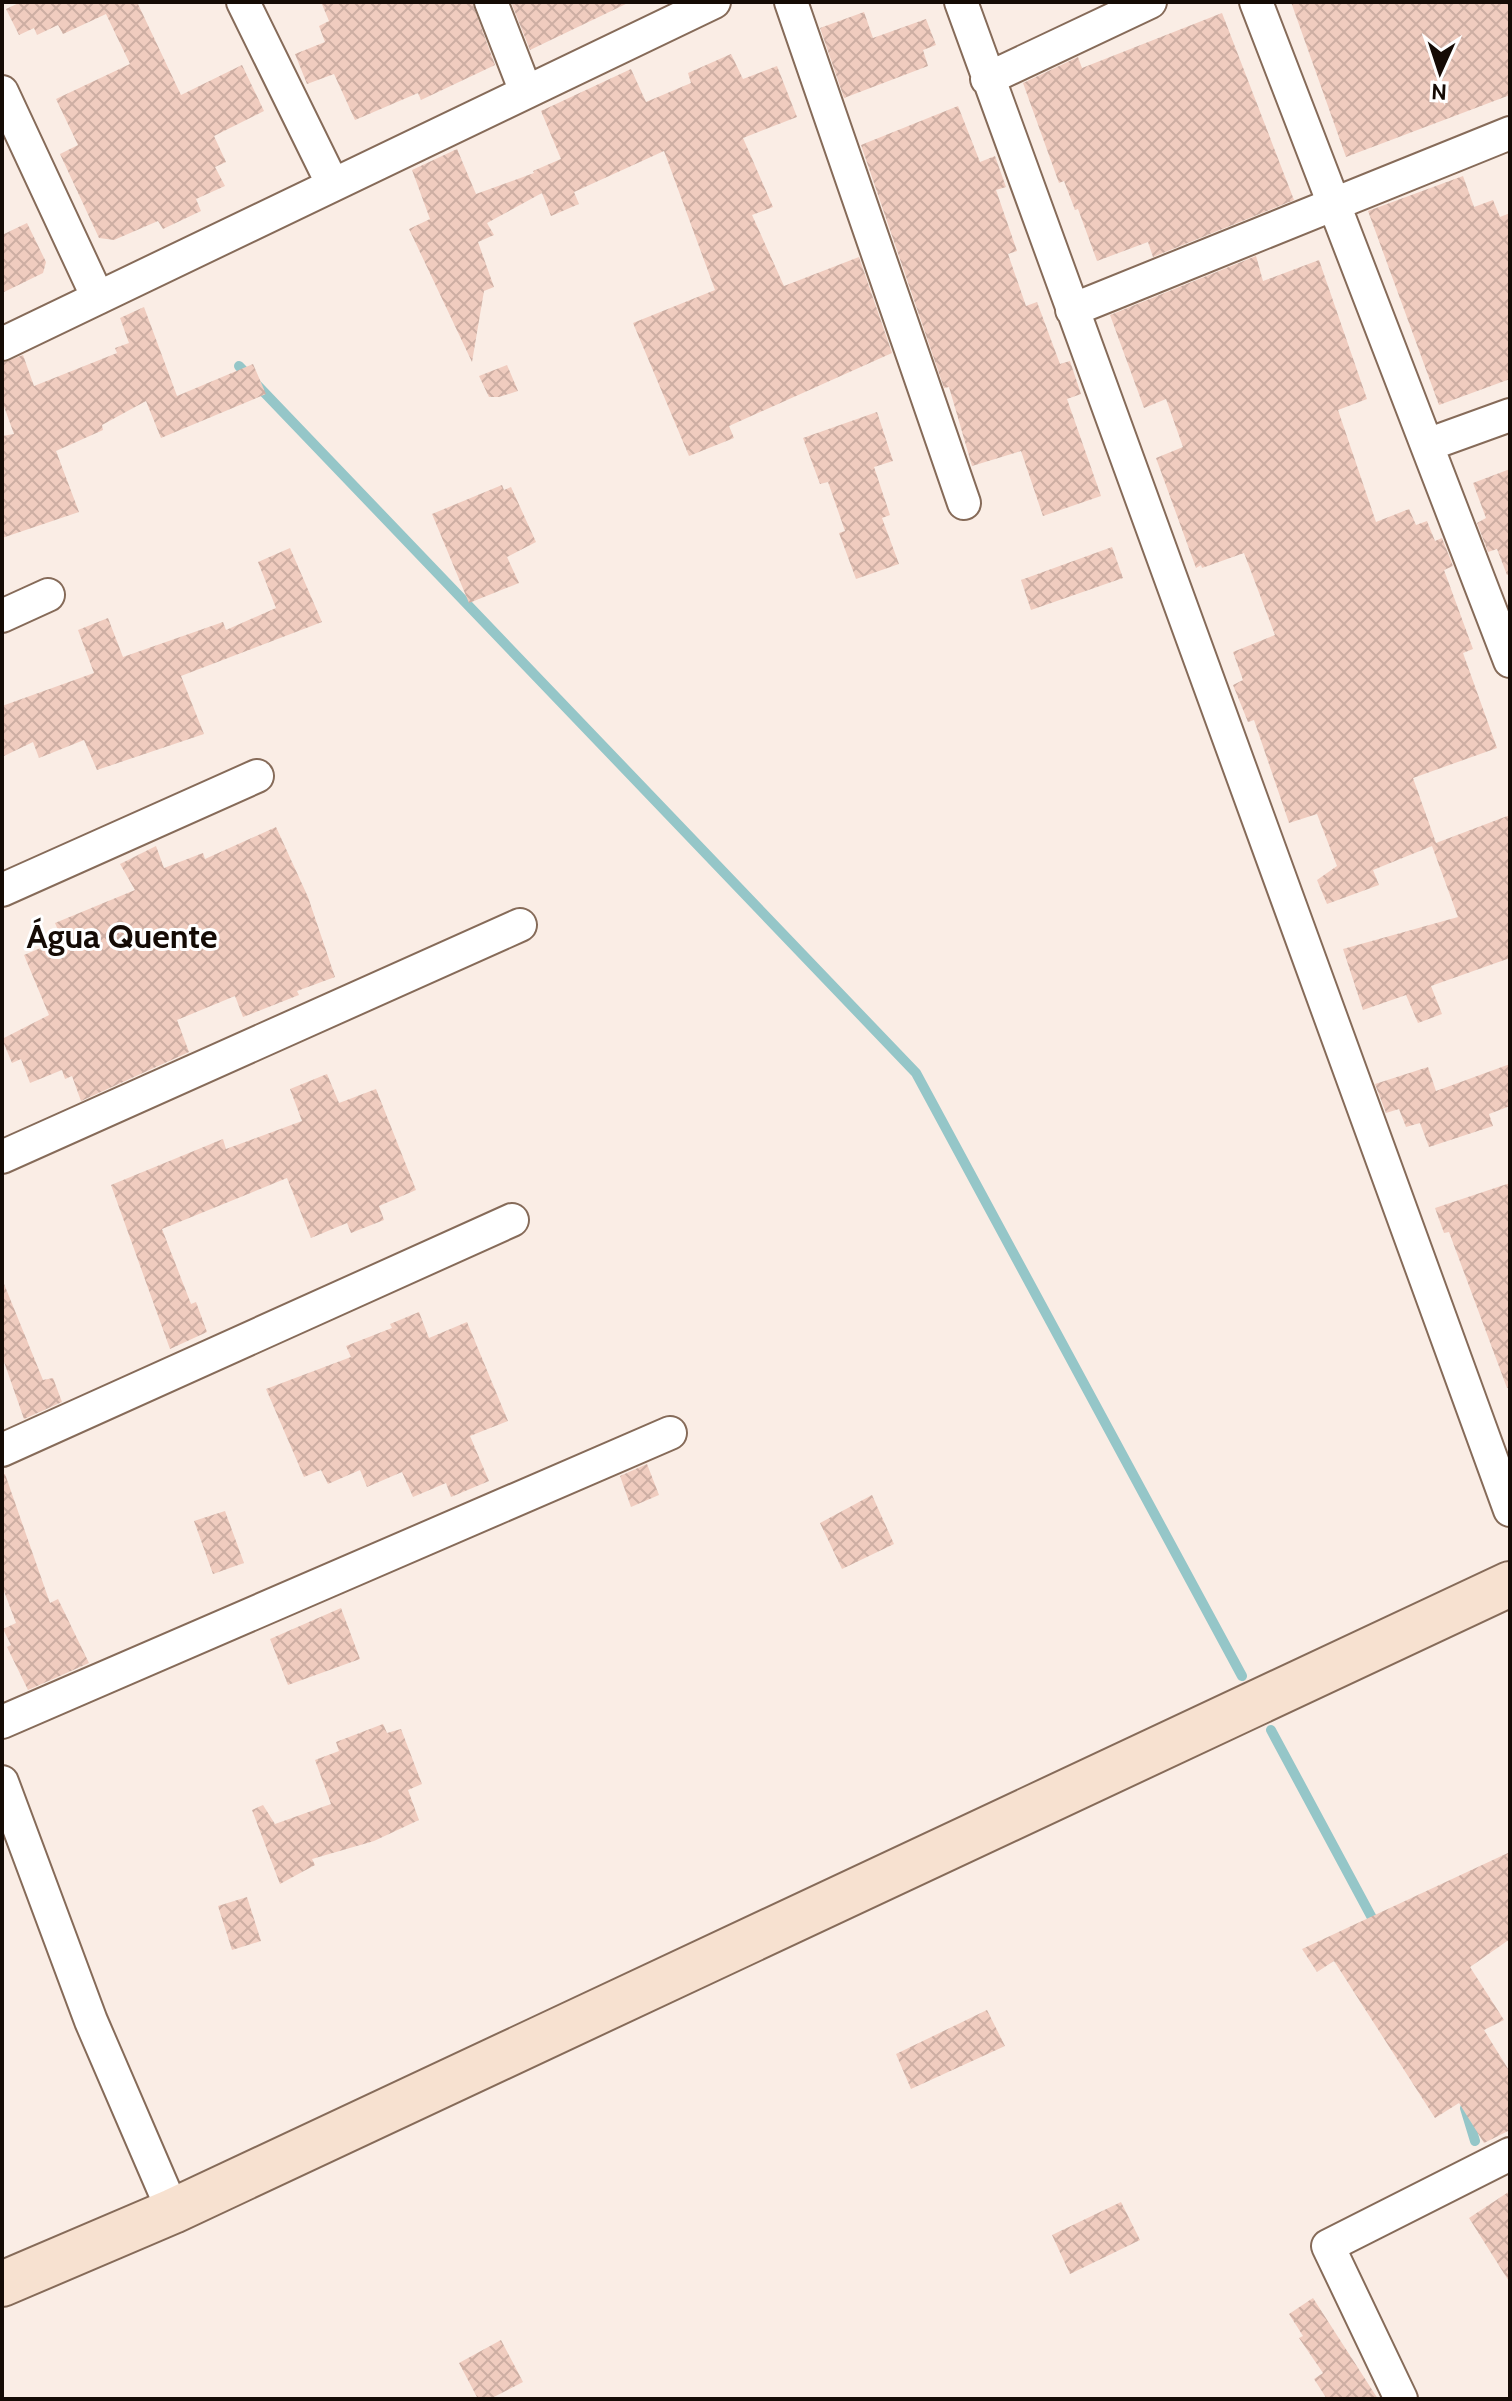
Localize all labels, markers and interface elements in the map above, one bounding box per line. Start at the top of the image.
north arrow [1400,32,1480,112]
text: N [1431,78,1447,105]
district label: Água Quente [26,915,218,957]

